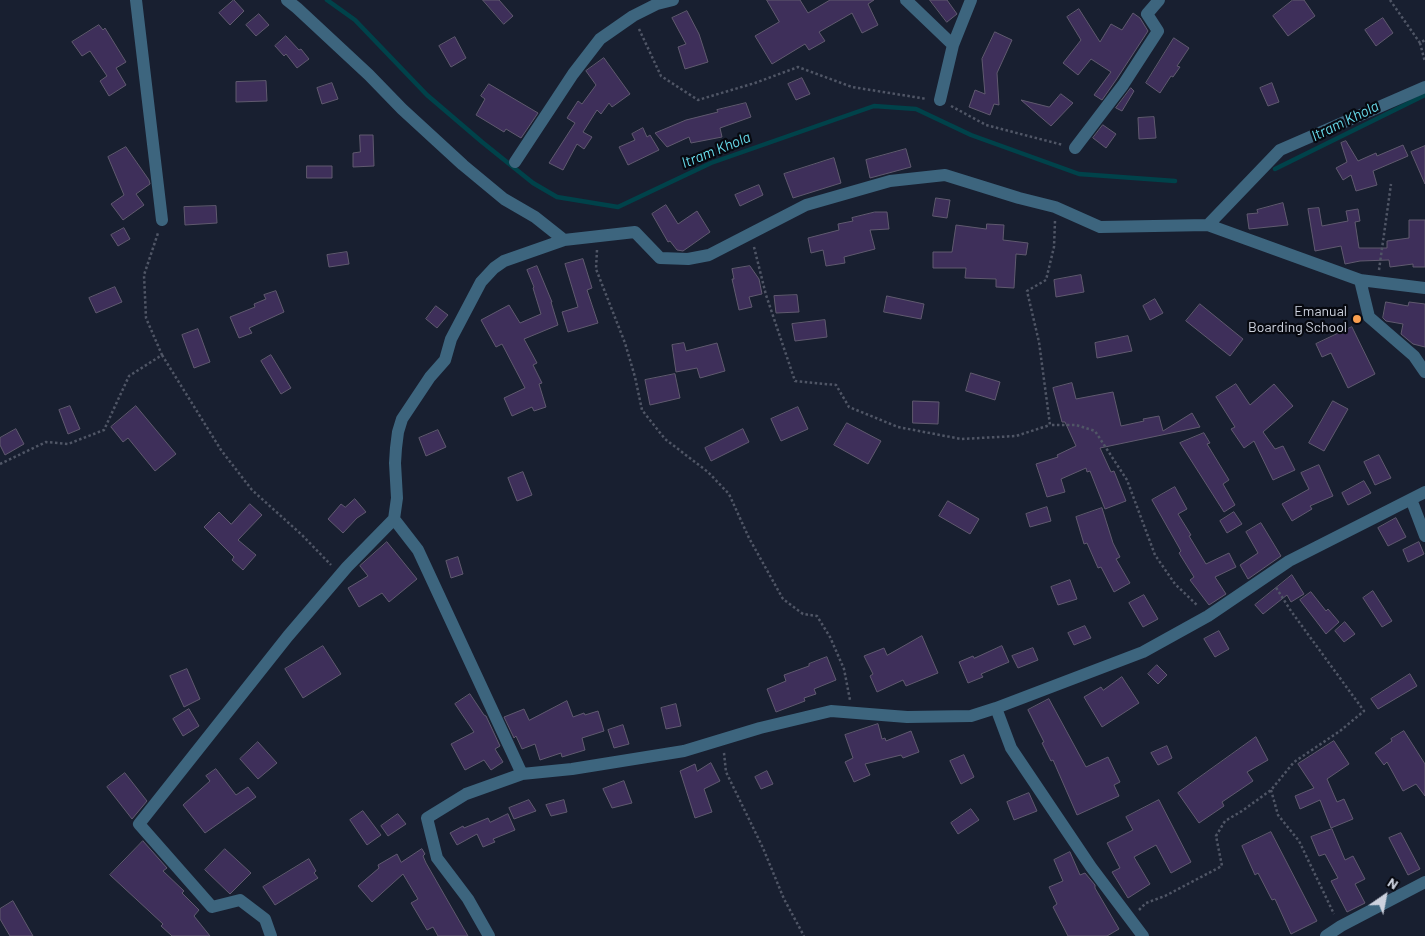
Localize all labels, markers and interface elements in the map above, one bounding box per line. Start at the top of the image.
water label: Itram Khola [1308,97,1382,145]
water label: Itram Khola [679,128,753,172]
place label: Emanual Boarding School [1248,303,1347,336]
marker: Emanual Boarding School [1351,313,1363,325]
north arrow [1360,871,1410,921]
text: N [1385,873,1402,893]

